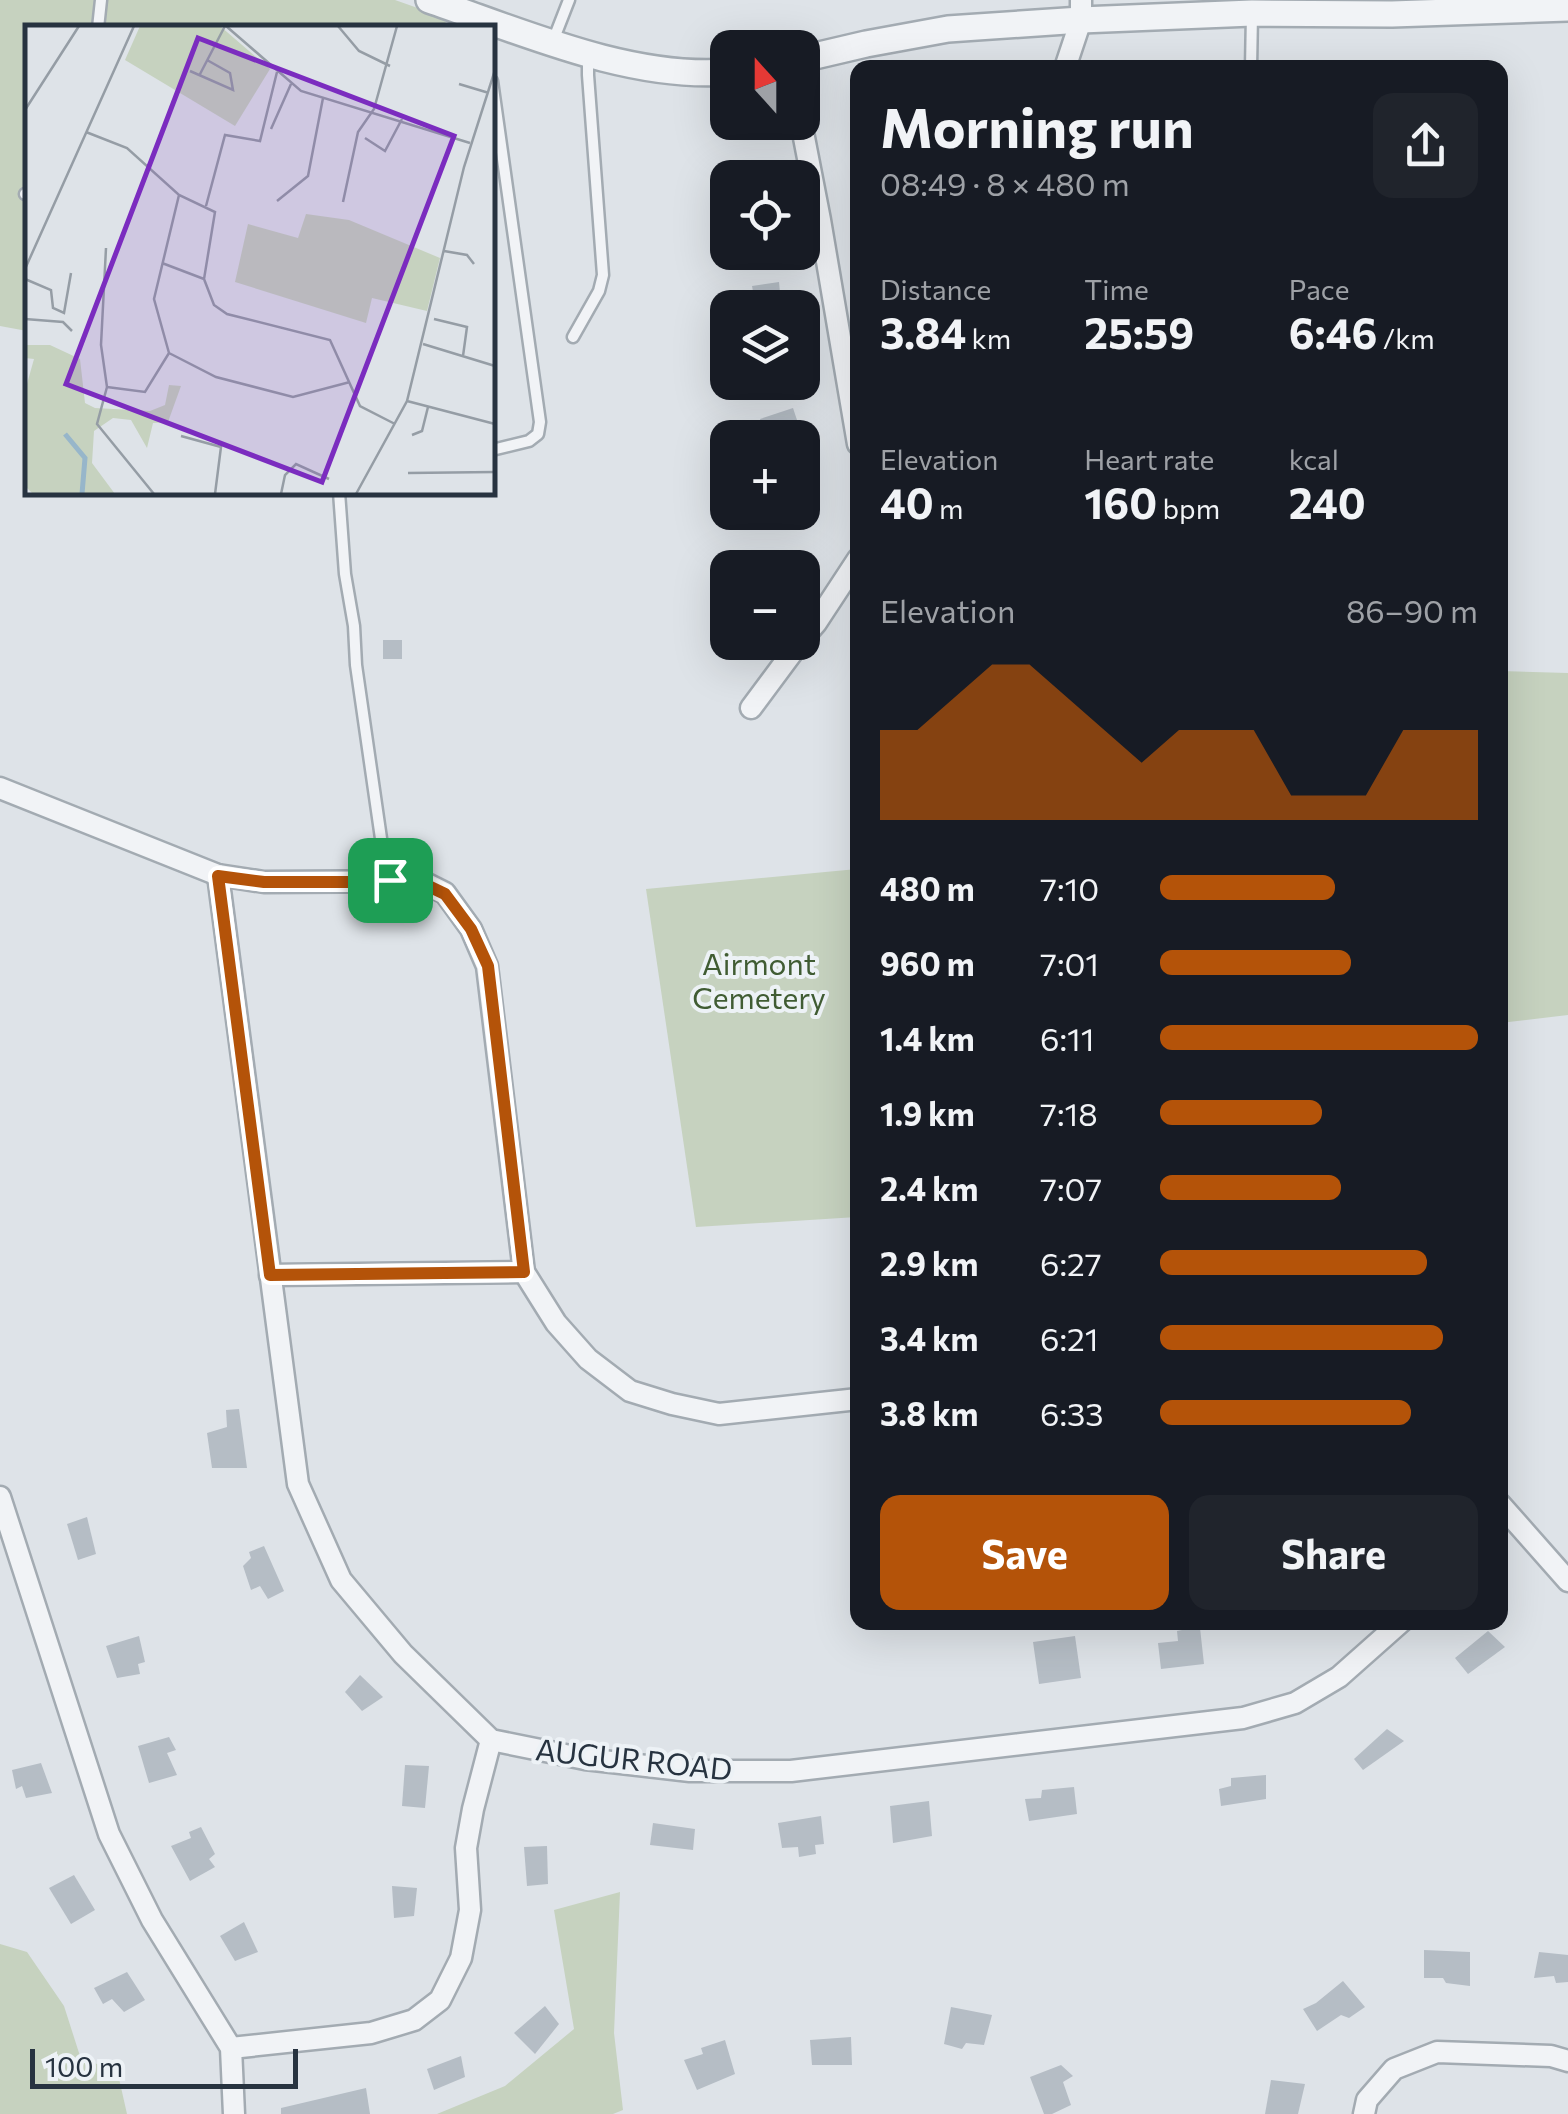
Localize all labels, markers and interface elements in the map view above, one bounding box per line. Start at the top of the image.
inset map [25,25,495,495]
north arrow [710,30,820,140]
map controls [710,30,820,660]
text: Morning run [880,92,1194,159]
button: share [1373,93,1478,198]
button: locate [710,160,820,270]
text: 08:49 · 8 × 480 m [880,163,1130,203]
text: Distance [880,272,991,306]
text: Time [1084,272,1149,306]
text: Pace [1289,272,1350,306]
button: layers [710,290,820,400]
text: 3.84 [880,306,966,358]
text: 25:59 [1084,306,1194,358]
text: 6:46 [1289,306,1377,358]
text: km [966,321,1011,355]
text: /km [1377,321,1435,355]
button: + [710,420,820,530]
text: Elevation [880,442,998,476]
text: Heart rate [1084,442,1214,476]
text: kcal [1289,442,1339,476]
text: 40 [880,476,934,528]
text: 160 [1084,476,1157,528]
text: 240 [1289,476,1366,528]
text: m [934,491,963,525]
text: bpm [1157,491,1220,525]
button: − [710,550,820,660]
text: Elevation [880,590,1015,630]
text: 86–90 m [1346,590,1478,630]
pin [348,838,433,923]
icon: arrive [363,853,418,908]
text: 480 m [880,868,975,908]
text: 7:10 [1040,868,1099,908]
text: 960 m [880,943,975,983]
text: 7:01 [1040,943,1099,983]
park label: Airmont Cemetery [692,944,826,1015]
text: 1.4 km [880,1018,975,1058]
text: 6:11 [1040,1018,1094,1058]
text: 1.9 km [880,1093,975,1133]
text: 7:18 [1040,1093,1098,1133]
text: 2.4 km [880,1168,978,1208]
text: 7:07 [1040,1168,1102,1208]
text: 2.9 km [880,1243,978,1283]
text: 6:27 [1040,1243,1102,1283]
text: 3.4 km [880,1318,978,1358]
text: 6:21 [1040,1318,1098,1358]
text: 3.8 km [880,1393,978,1433]
text: 6:33 [1040,1393,1103,1433]
button: Save [880,1495,1169,1610]
button: Share [1189,1495,1478,1610]
street label: AUGUR ROAD [534,1729,734,1787]
scale bar [30,2044,298,2088]
text: 100 m [45,2049,123,2083]

